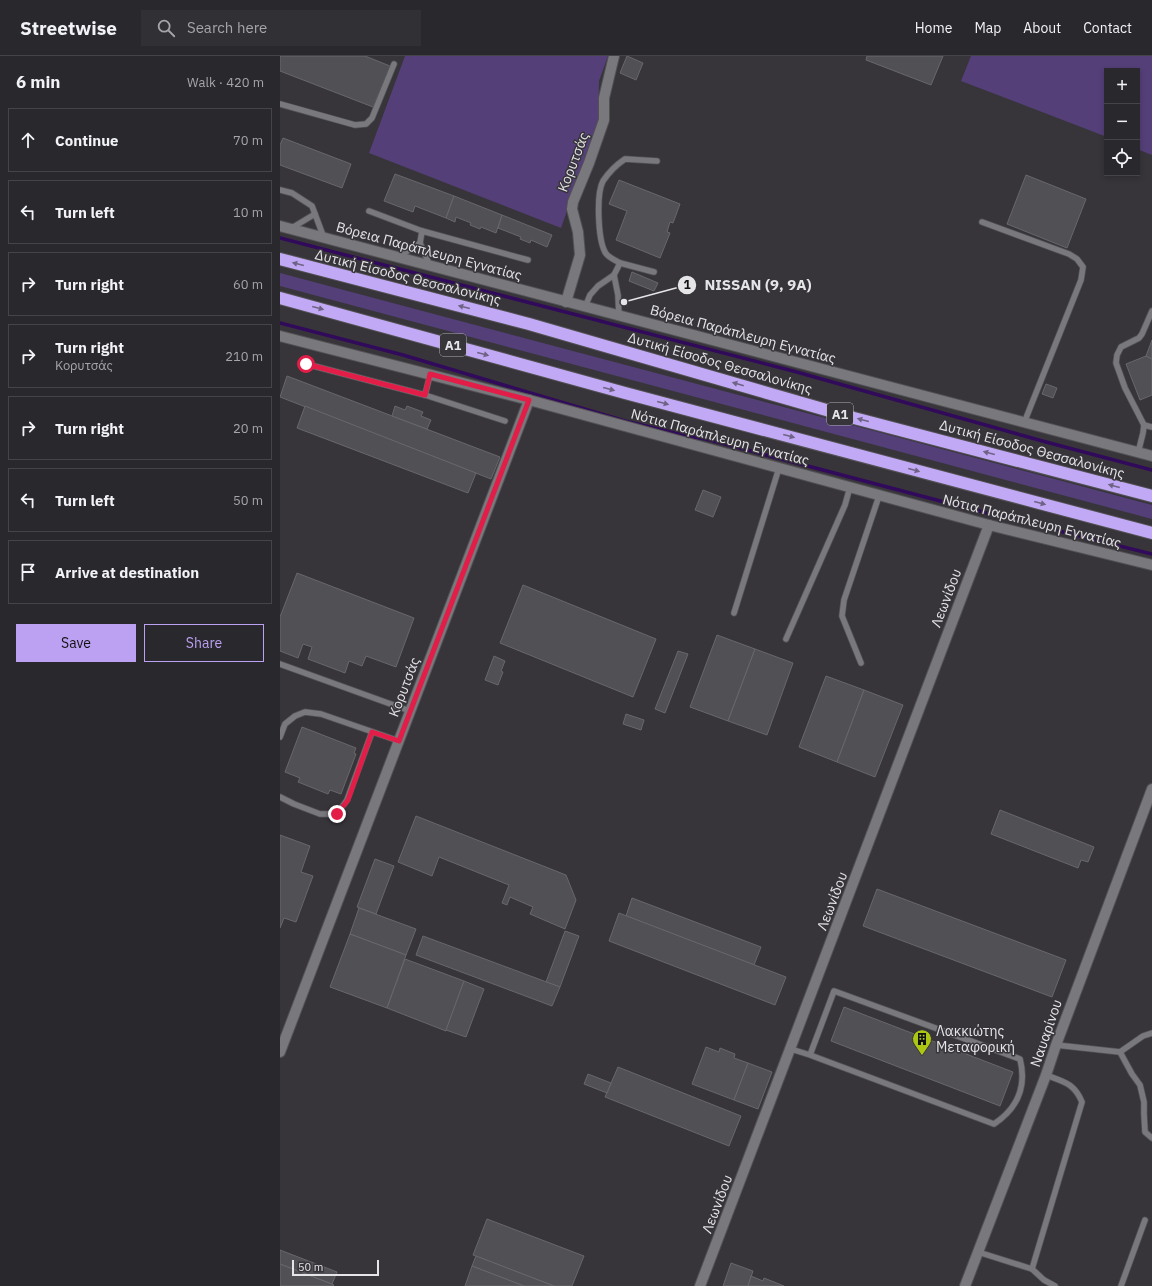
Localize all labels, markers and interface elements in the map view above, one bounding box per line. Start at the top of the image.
search box [141,10,421,46]
text: Streetwise [20,16,117,40]
icon: search [155,17,177,39]
text: Search here [187,18,267,37]
text: Home [915,19,952,37]
text: Map [974,19,1001,37]
text: About [1023,19,1061,37]
text: Contact [1083,19,1132,37]
map controls [1104,68,1140,176]
button: + [1104,68,1140,104]
text: 6 min [16,71,60,93]
text: Walk · 420 m [187,74,264,91]
button: − [1104,104,1140,140]
icon: ahead [17,129,39,151]
street label: Κορυτσάς [553,129,593,194]
text: Continue [55,131,119,150]
text: 70 m [233,132,263,149]
button: locate [1104,140,1140,176]
icon: left [17,201,39,223]
text: Turn left [55,203,115,222]
text: 10 m [233,204,263,221]
street label: Βόρεια Παράπλευρη Εγνατίας [334,218,524,285]
street label: Δυτική Είσοδος Θεσσαλονίκης [313,245,503,309]
one-way arrow [291,261,303,267]
callout: NISSAN (9, 9Α) [677,271,820,298]
icon: right [17,273,39,295]
text: Turn right [55,275,124,294]
text: NISSAN (9, 9Α) [704,275,812,294]
text: 60 m [233,276,263,293]
text: 1 [683,277,691,292]
street label: Βόρεια Παράπλευρη Εγνατίας [648,301,838,368]
one-way arrow [458,304,470,310]
one-way arrow [312,305,324,311]
street label: Δυτική Είσοδος Θεσσαλονίκης [626,328,815,398]
road number: Α1 [440,334,466,356]
text: Turn right [55,338,124,357]
icon: right [17,345,39,367]
text: 210 m [225,348,263,365]
one-way arrow [478,351,490,357]
route start [297,355,315,373]
text: Κορυτσάς [55,357,113,374]
one-way arrow [732,381,744,387]
one-way arrow [602,386,615,392]
one-way arrow [657,400,669,406]
road number: Α1 [827,403,853,425]
street label: Νότια Παράπλευρη Εγνατίας [629,405,811,470]
street label: Δυτική Είσοδος Θεσσαλονίκης [937,416,1127,482]
icon: right [17,417,39,439]
one-way arrow [857,417,869,423]
text: Turn right [55,419,124,438]
text: 20 m [233,420,263,437]
one-way arrow [782,434,795,440]
one-way arrow [982,450,995,456]
one-way arrow [909,467,921,473]
one-way arrow [1108,483,1121,489]
icon: left [17,489,39,511]
street label: Νότια Παράπλευρη Εγνατίας [941,490,1124,552]
text: Turn left [55,491,115,510]
text: 50 m [233,492,263,509]
one-way arrow [1034,500,1046,506]
icon: arrive [17,561,39,583]
text: Arrive at destination [55,563,199,582]
street label: Λεωνίδου [927,566,965,630]
button: Save [16,624,136,662]
button: Share [144,624,264,662]
street label: Κορυτσάς [384,654,424,719]
route end [328,805,346,823]
street label: Λεωνίδου [813,869,851,933]
street label: Ναυαρίνου [1026,997,1066,1069]
place label: Λακκιώτης Μεταφορική [936,1022,1015,1056]
building icon: Λακκιώτης Μεταφορική [911,1028,933,1056]
street label: Λεωνίδου [698,1172,736,1236]
scale bar [292,1258,379,1277]
text: 50 m [298,1260,323,1274]

